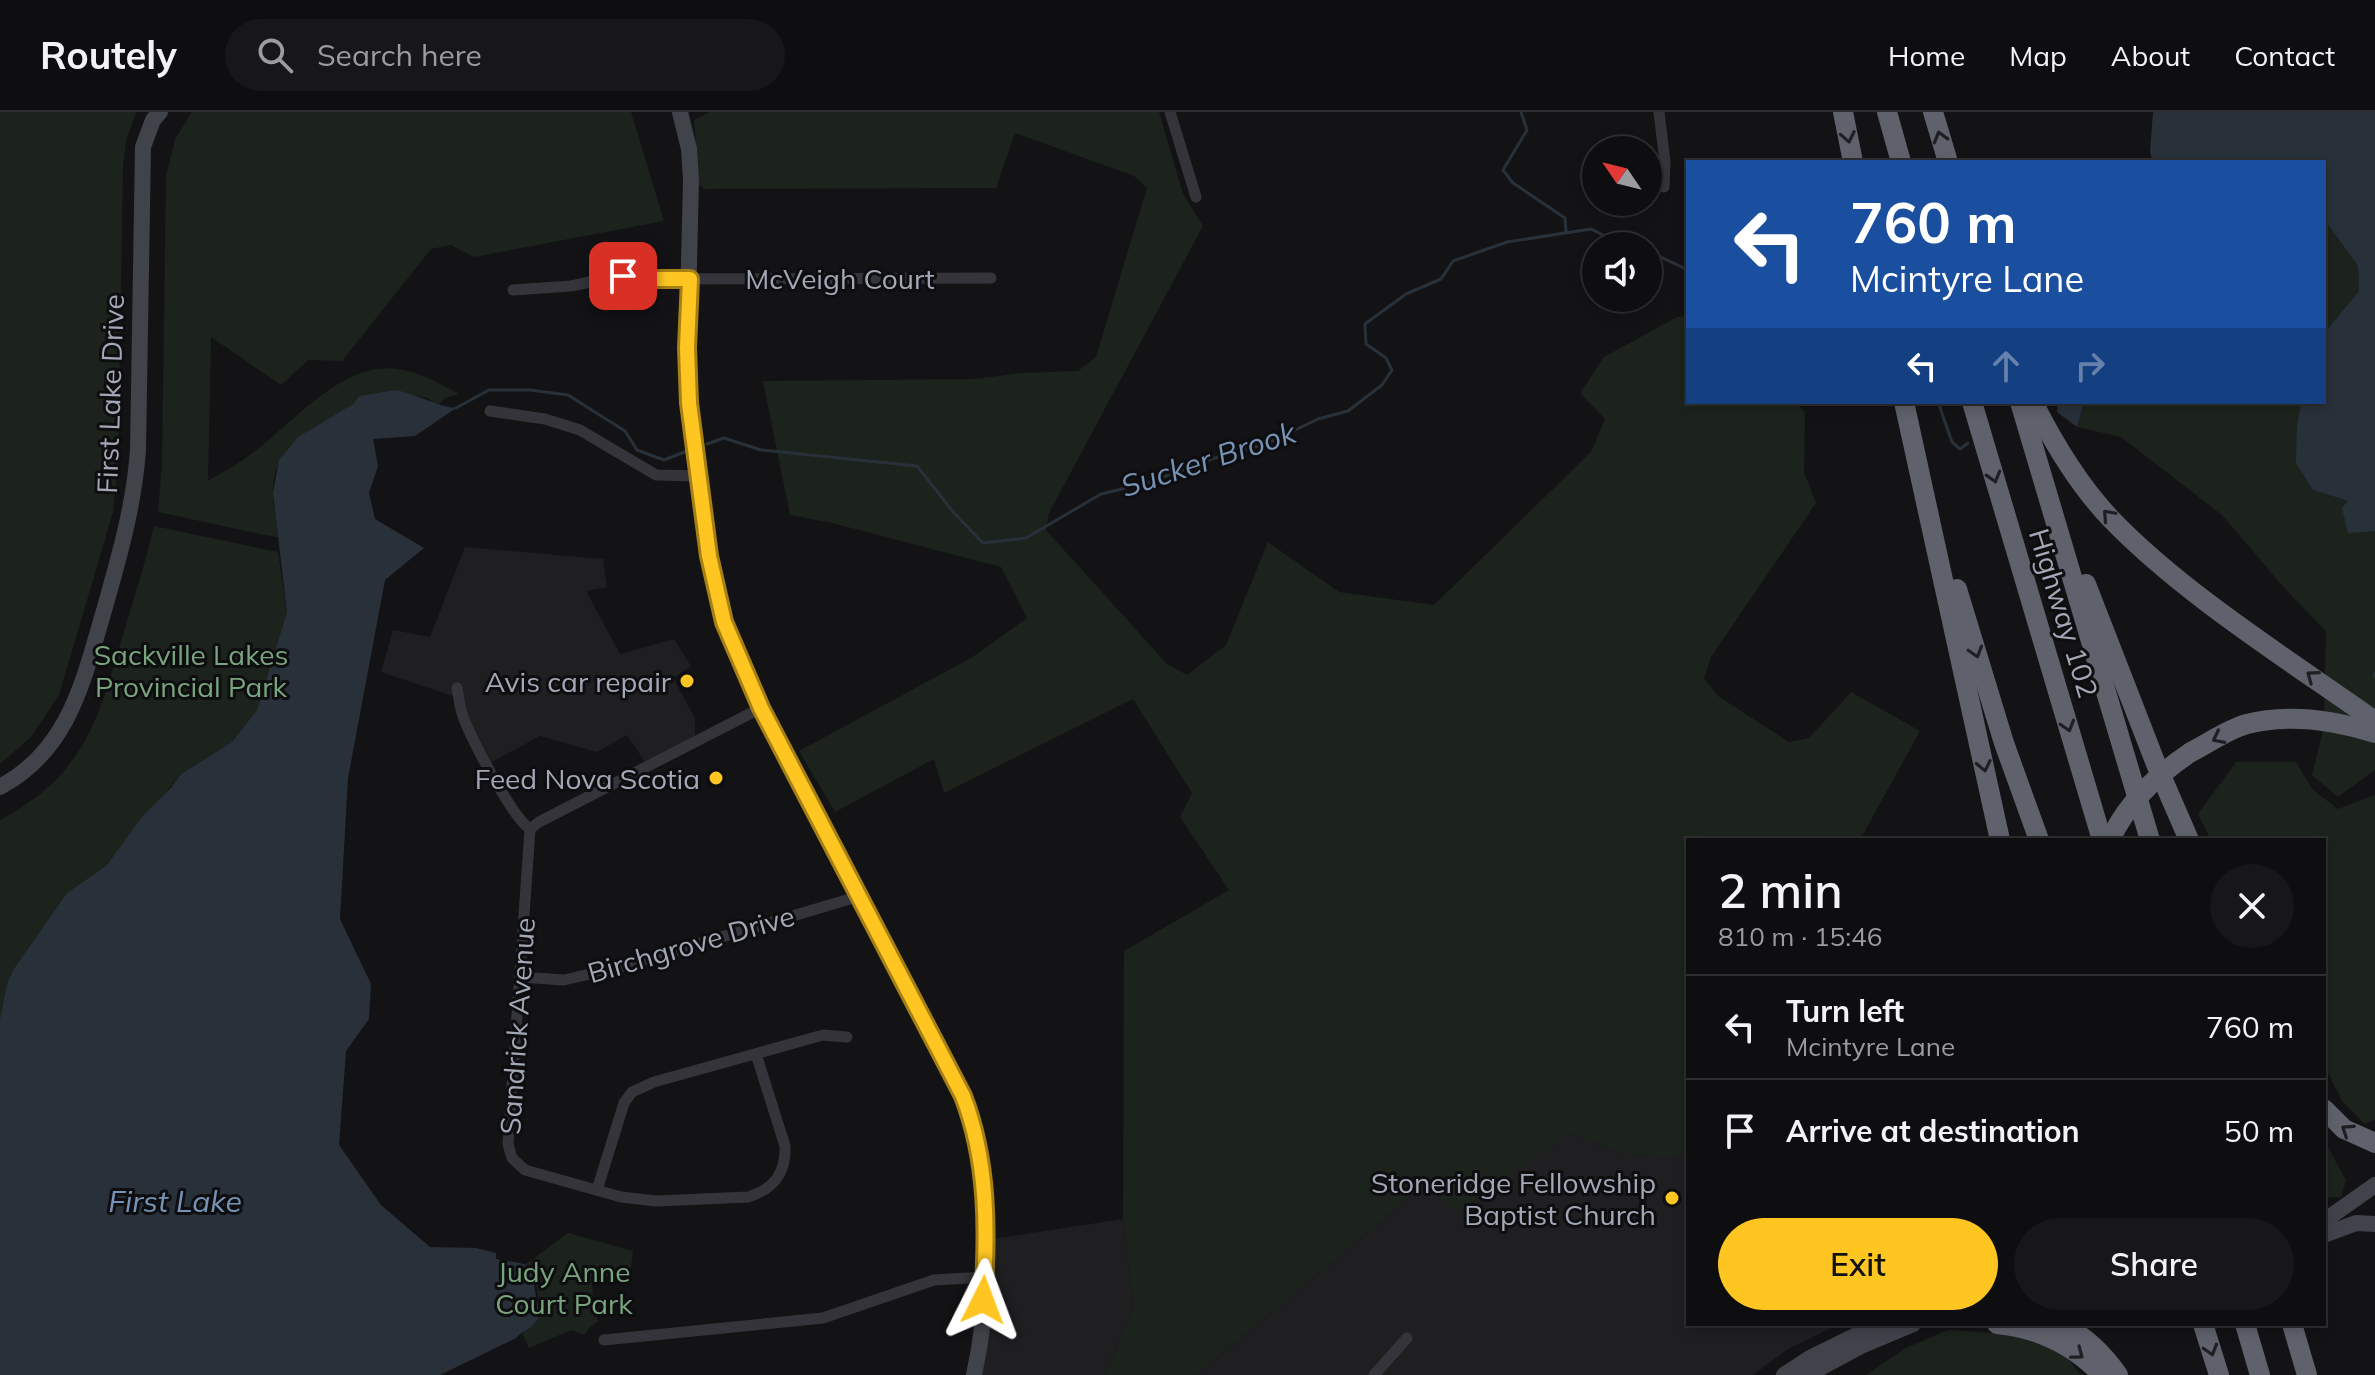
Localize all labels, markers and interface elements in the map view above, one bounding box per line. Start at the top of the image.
search box [225,19,785,91]
text: Routely [40,31,177,79]
icon: search [253,33,297,77]
text: Search here [317,36,482,74]
text: Home [1888,38,1965,73]
text: Map [2009,38,2067,73]
text: About [2111,38,2190,73]
text: Contact [2234,38,2335,73]
one-way arrow [1839,130,1856,144]
one-way arrow [1933,131,1949,144]
north arrow [1582,136,1662,216]
map controls [1582,136,1662,312]
text: 760 m [1850,187,2017,257]
icon: left [1718,192,1822,296]
button: sound [1582,232,1662,312]
pin [589,242,657,310]
icon: arrive [601,254,645,298]
text: Mcintyre Lane [1850,256,2084,301]
street label: McVeigh Court [745,261,935,296]
street label: First Lake Drive [89,294,131,494]
icon: left [1900,344,1944,388]
icon: ahead [1984,344,2028,388]
icon: right [2068,344,2112,388]
water label: Sucker Brook [1116,412,1302,505]
one-way arrow [1985,469,2001,483]
one-way arrow [2104,509,2118,524]
street label: Highway 102 [2022,524,2106,702]
park label: Sackville Lakes Provincial Park [94,637,288,704]
one-way arrow [1967,645,1983,659]
place label: Avis car repair [485,664,672,699]
one-way arrow [2306,671,2320,686]
marker: Avis car repair [678,672,696,690]
one-way arrow [2059,719,2075,732]
one-way arrow [2212,728,2227,744]
one-way arrow [1975,759,1992,772]
place label: Feed Nova Scotia [475,761,700,796]
marker: Feed Nova Scotia [707,769,725,787]
text: 2 min [1718,860,1843,920]
button: close [2210,864,2294,948]
street label: Birchgrove Drive [584,898,798,990]
street label: Sandrick Avenue [492,916,542,1136]
text: 810 m · 15:46 [1718,920,1882,953]
text: Turn left [1786,992,1904,1030]
icon: left [1718,1005,1762,1049]
text: 760 m [2206,1008,2294,1046]
text: Mcintyre Lane [1786,1030,1955,1063]
icon: arrive [1718,1109,1762,1153]
text: Arrive at destination [1786,1112,2080,1150]
text: 50 m [2224,1112,2294,1150]
one-way arrow [2342,1124,2356,1139]
place label: Stoneridge Fellowship Baptist Church [1371,1165,1656,1232]
water label: First Lake [108,1182,242,1220]
marker: Stoneridge Fellowship Baptist Church [1663,1189,1681,1207]
button: Exit [1718,1218,1998,1310]
button: Share [2014,1218,2294,1310]
park label: Judy Anne Court Park [495,1254,633,1321]
position arrow [941,1258,1025,1342]
one-way arrow [2202,1342,2218,1356]
one-way arrow [2069,1344,2084,1359]

